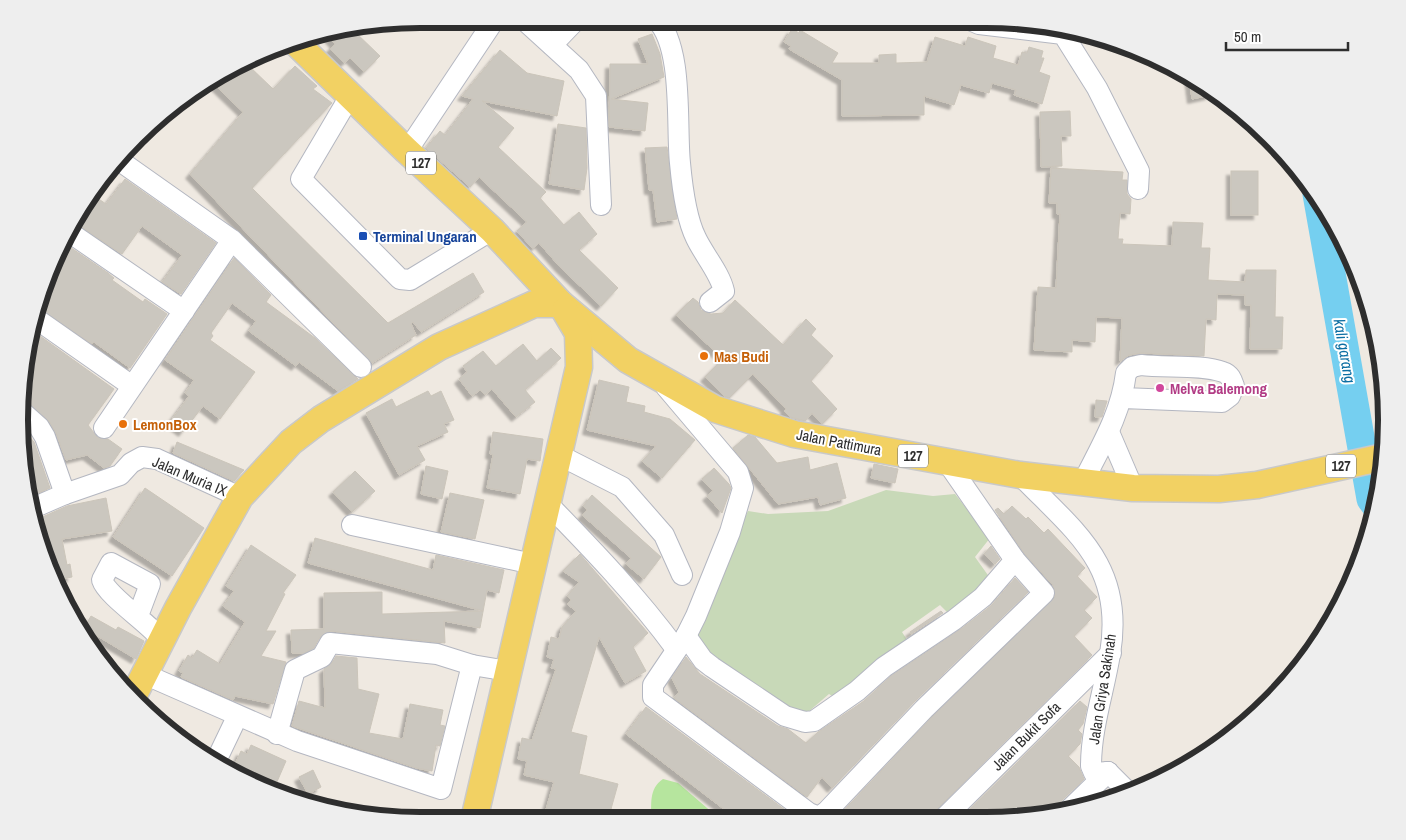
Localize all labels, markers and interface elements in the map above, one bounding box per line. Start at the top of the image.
scale bar [1226,20,1348,52]
text: 50 m [1234,26,1261,47]
road number: 127 [406,152,436,174]
place label: Terminal Ungaran [373,226,477,247]
marker: Terminal Ungaran [357,230,369,242]
water label: kali garang [1329,317,1361,385]
place label: Mas Budi [714,346,769,367]
marker: Mas Budi [698,350,710,362]
place label: Melva Balemong [1170,378,1268,399]
marker: Melva Balemong [1154,382,1166,394]
place label: LemonBox [133,414,197,435]
marker: LemonBox [117,418,129,430]
street label: Jalan Pattimura [795,423,883,461]
road number: 127 [898,444,928,468]
street label: Jalan Muria IX [149,451,231,501]
road number: 127 [1326,454,1356,478]
street label: Jalan Griya Sakinah [1083,632,1121,746]
street label: Jalan Bukit Sofa [987,697,1065,775]

